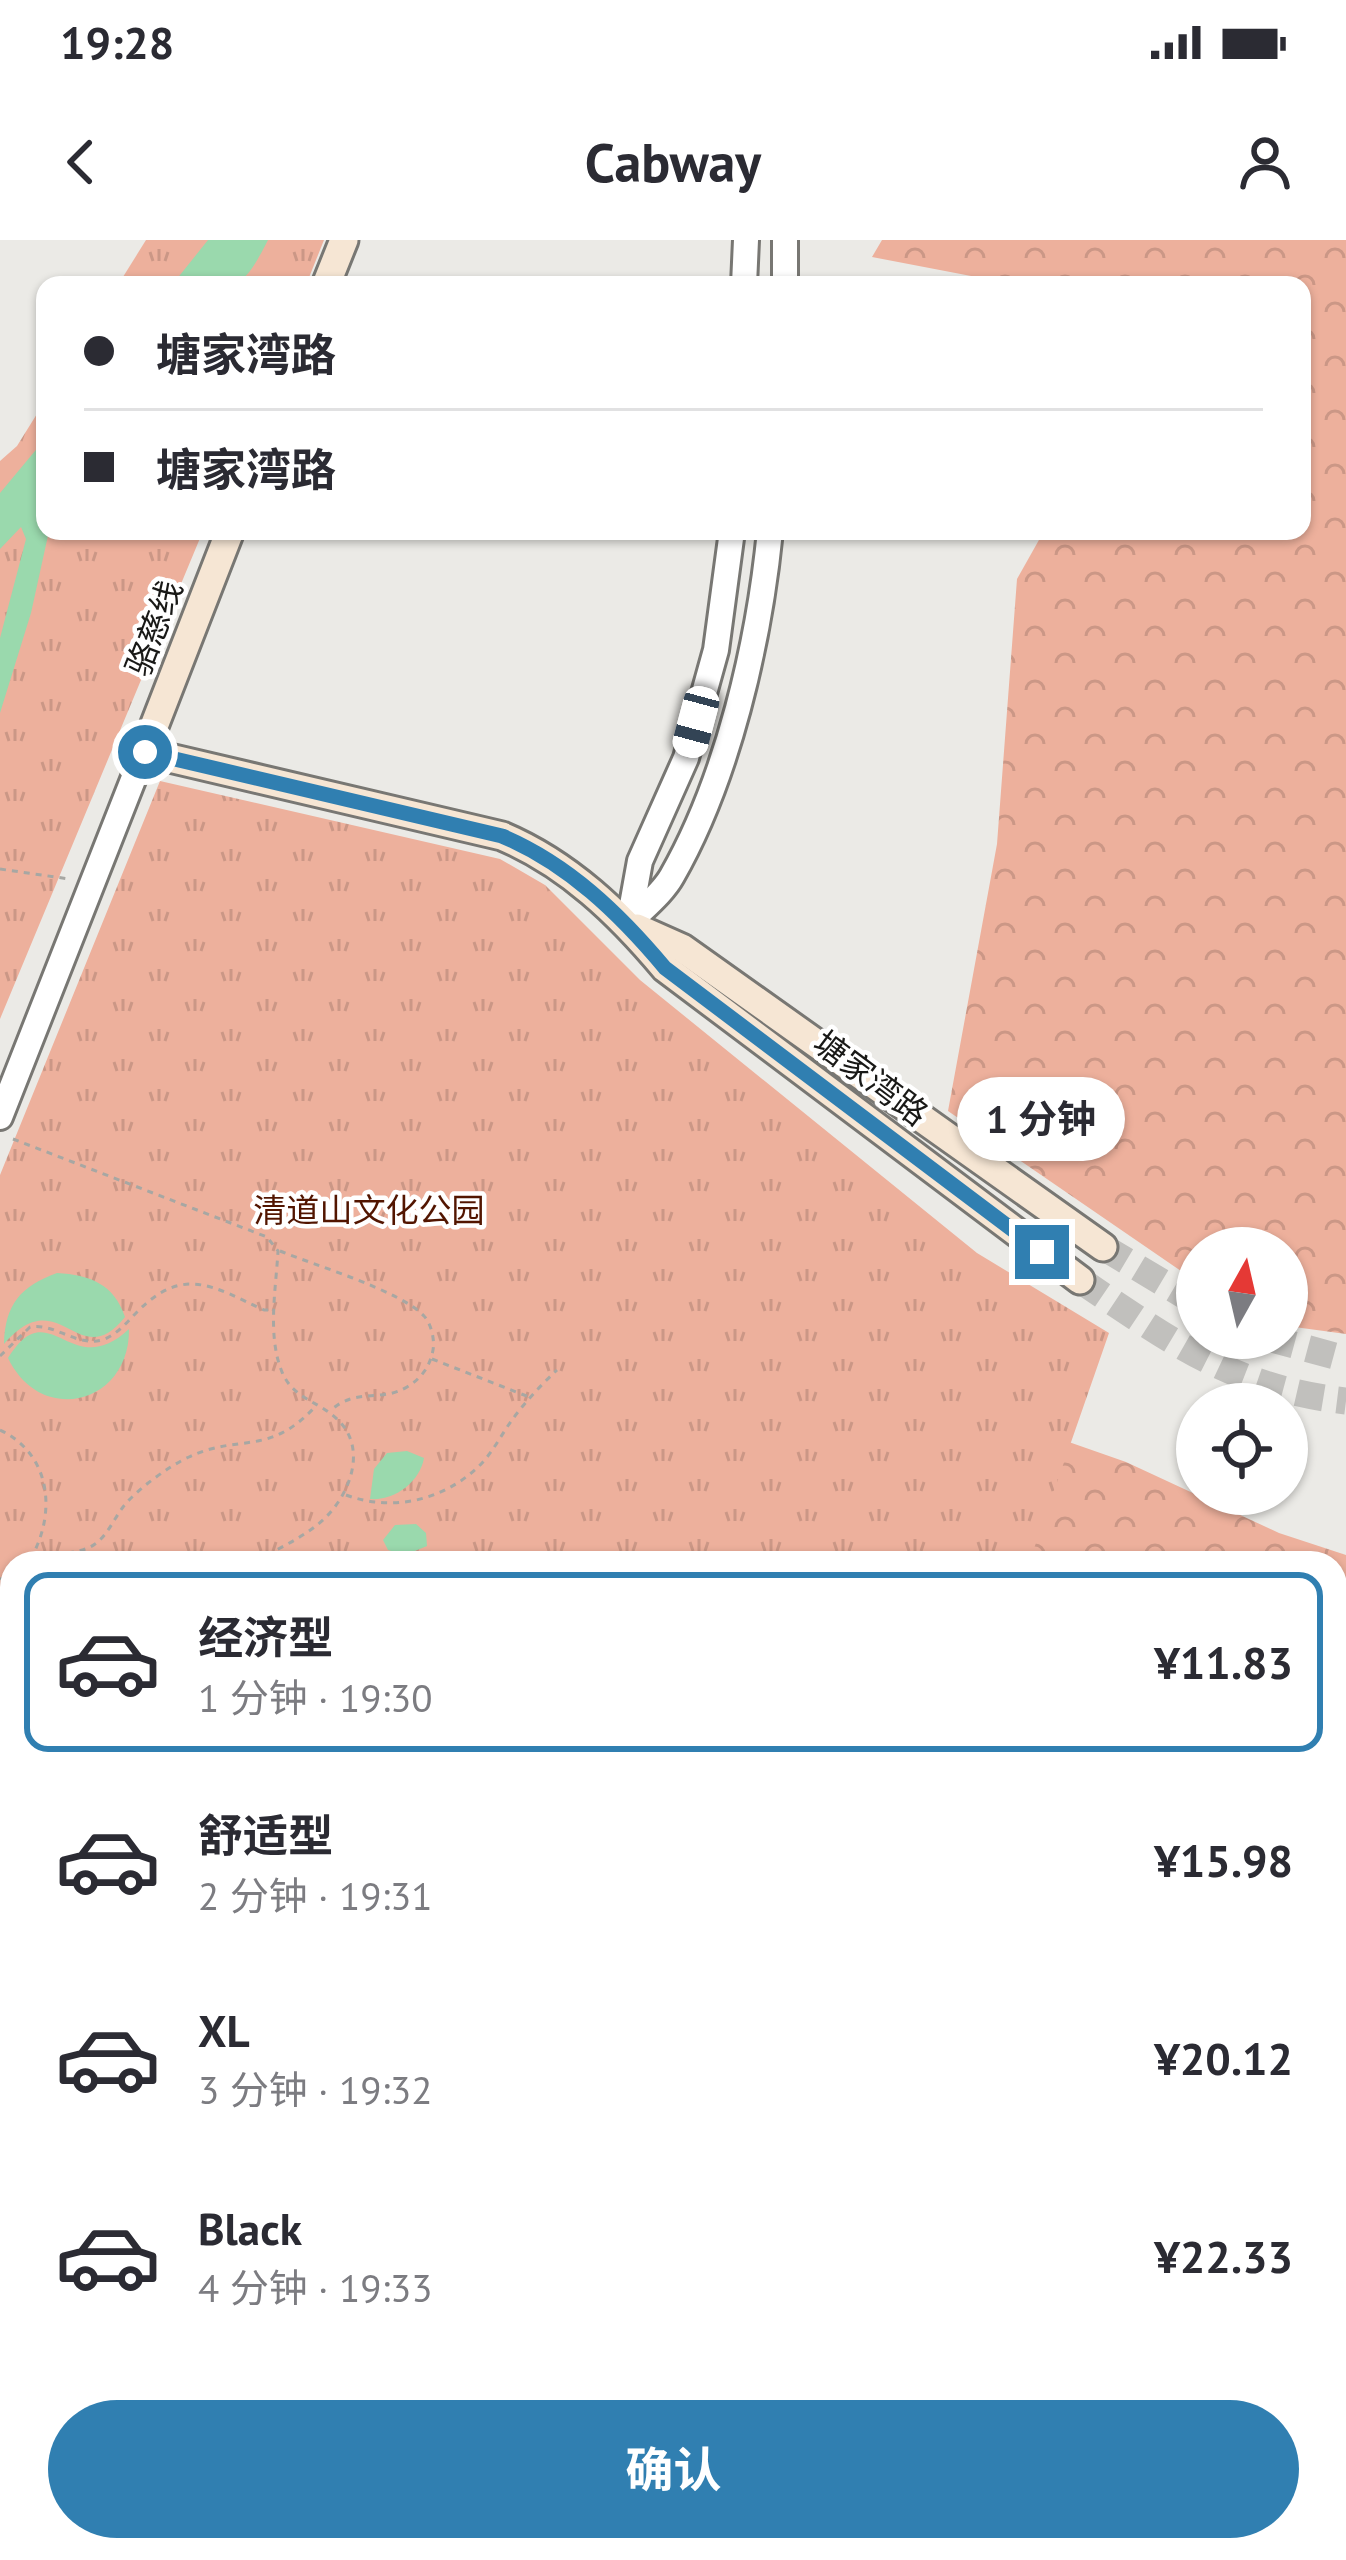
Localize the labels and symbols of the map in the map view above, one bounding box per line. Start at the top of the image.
street label: 骆慈线 [116,574,191,682]
car [669,683,723,761]
route start [118,725,172,779]
street label: 塘家湾路 [806,1021,937,1134]
callout: 1 分钟 [958,1078,1126,1162]
park label: 清道山文化公园 [254,1188,485,1231]
route end [1015,1225,1069,1279]
north arrow [1176,1227,1308,1359]

